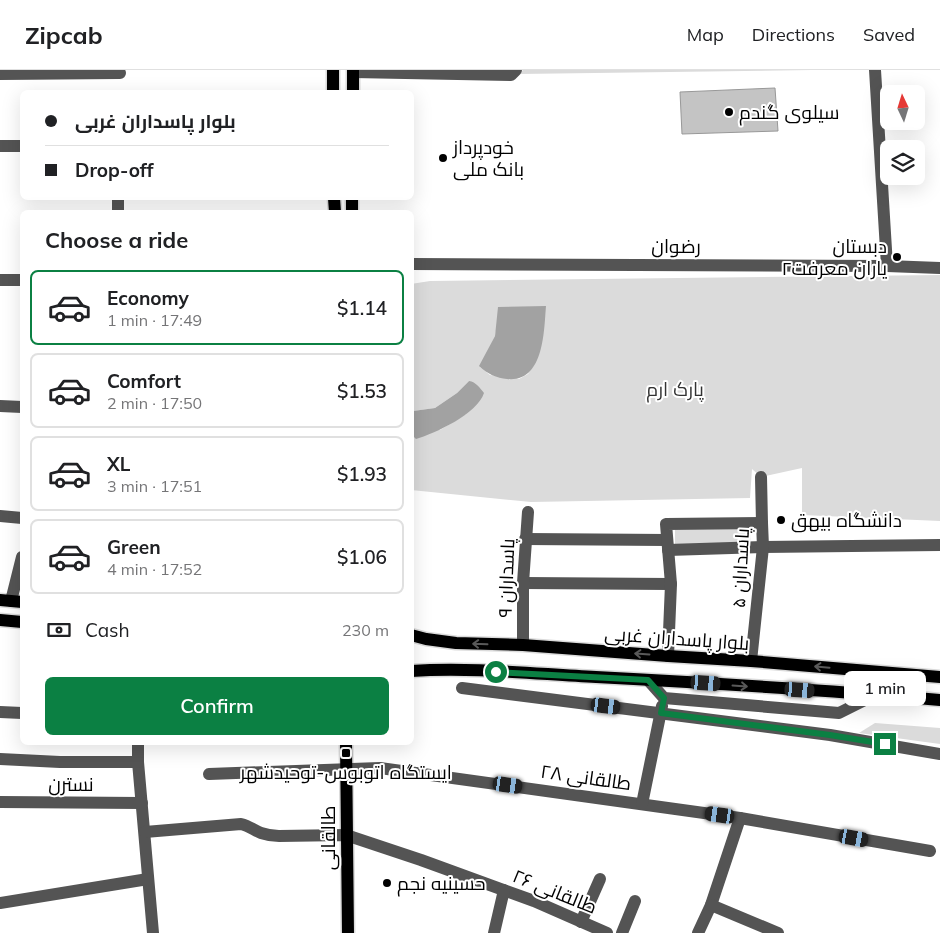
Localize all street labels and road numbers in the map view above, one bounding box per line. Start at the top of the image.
street label: رضوان [651,234,701,258]
street label: پاسداران ۵ [726,528,755,609]
street label: پاسداران ۹ [493,538,520,618]
street label: بلوار پاسداران غربی [604,621,750,656]
street label: طالقانی ۲۸ [539,759,633,795]
street label: نسترن [48,772,94,796]
street label: طالقانی [316,806,340,870]
street label: طالقانی ۲۶ [509,863,601,919]

